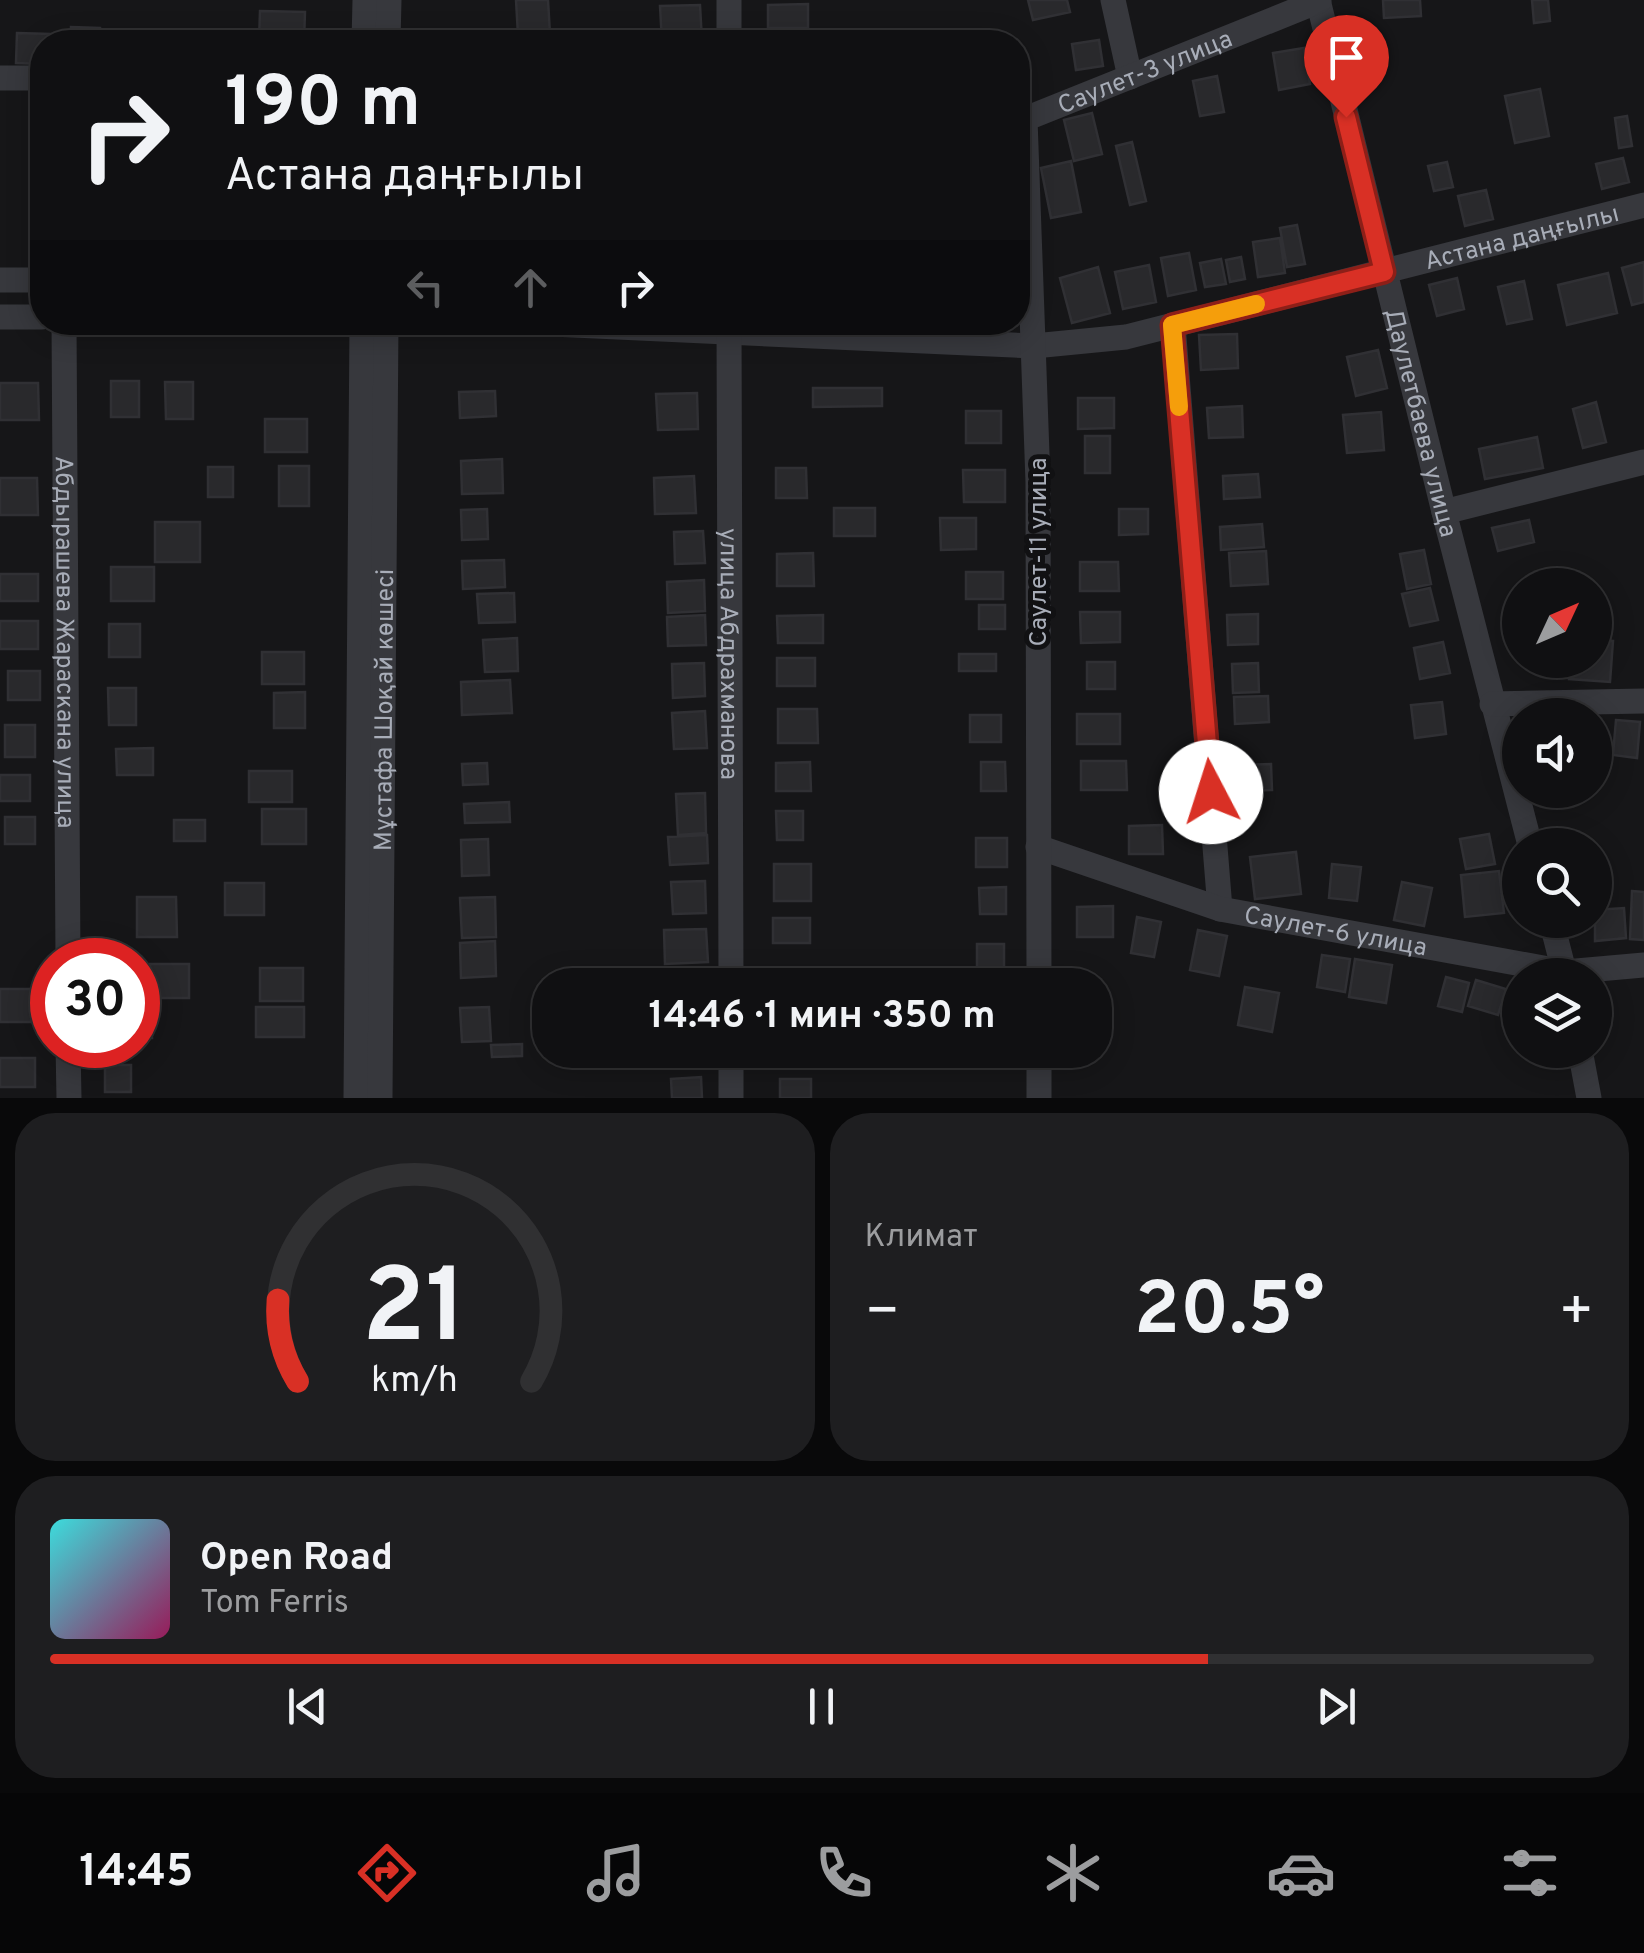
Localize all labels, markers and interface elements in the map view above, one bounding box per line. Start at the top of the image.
pin [1304,15,1389,118]
street label: Саулет-3 улица [1054,24,1238,123]
icon: arrive [1319,30,1374,85]
text: 190 m [225,62,421,151]
icon: right [60,70,190,200]
text: Астана даңғылы [225,149,584,206]
street label: Астана даңғылы [1422,199,1623,279]
icon: left [398,260,453,315]
icon: ahead [503,260,558,315]
icon: right [608,260,663,315]
street label: Даулетбаева улица [1375,305,1463,541]
street label: Абдырашева Жараскана улица [46,456,80,828]
street label: Саулет-11 улица [1024,457,1056,647]
street label: улица Абдрахманова [711,528,743,780]
north arrow [1502,568,1612,678]
map controls [1502,568,1612,1068]
street label: Мұстафа Шоқай көшесі [369,569,403,851]
button: sound [1502,698,1612,808]
position arrow [1159,740,1263,844]
button: search [1502,828,1612,938]
street label: Саулет-6 улица [1241,901,1429,965]
speed limit sign: 30 [30,938,160,1068]
button: layers [1502,958,1612,1068]
text: 14:46 · 1 мин · 350 m [648,993,996,1042]
text: Климат [865,1218,978,1258]
text: 21 [362,1247,467,1379]
text: 20.5° [1134,1266,1324,1361]
text: − [865,1279,900,1349]
text: + [1559,1279,1594,1349]
text: km/h [371,1359,458,1405]
text: Open Road [200,1535,393,1584]
text: Tom Ferris [200,1584,349,1624]
icon: previous [280,1679,335,1734]
icon: pause [794,1679,849,1734]
icon: next [1309,1679,1364,1734]
icon: directions [352,1838,422,1908]
icon: music [581,1838,651,1908]
icon: phone [809,1838,879,1908]
icon: climate [1038,1838,1108,1908]
icon: car [1266,1838,1336,1908]
icon: filters [1495,1838,1565,1908]
text: 14:45 [79,1845,194,1902]

